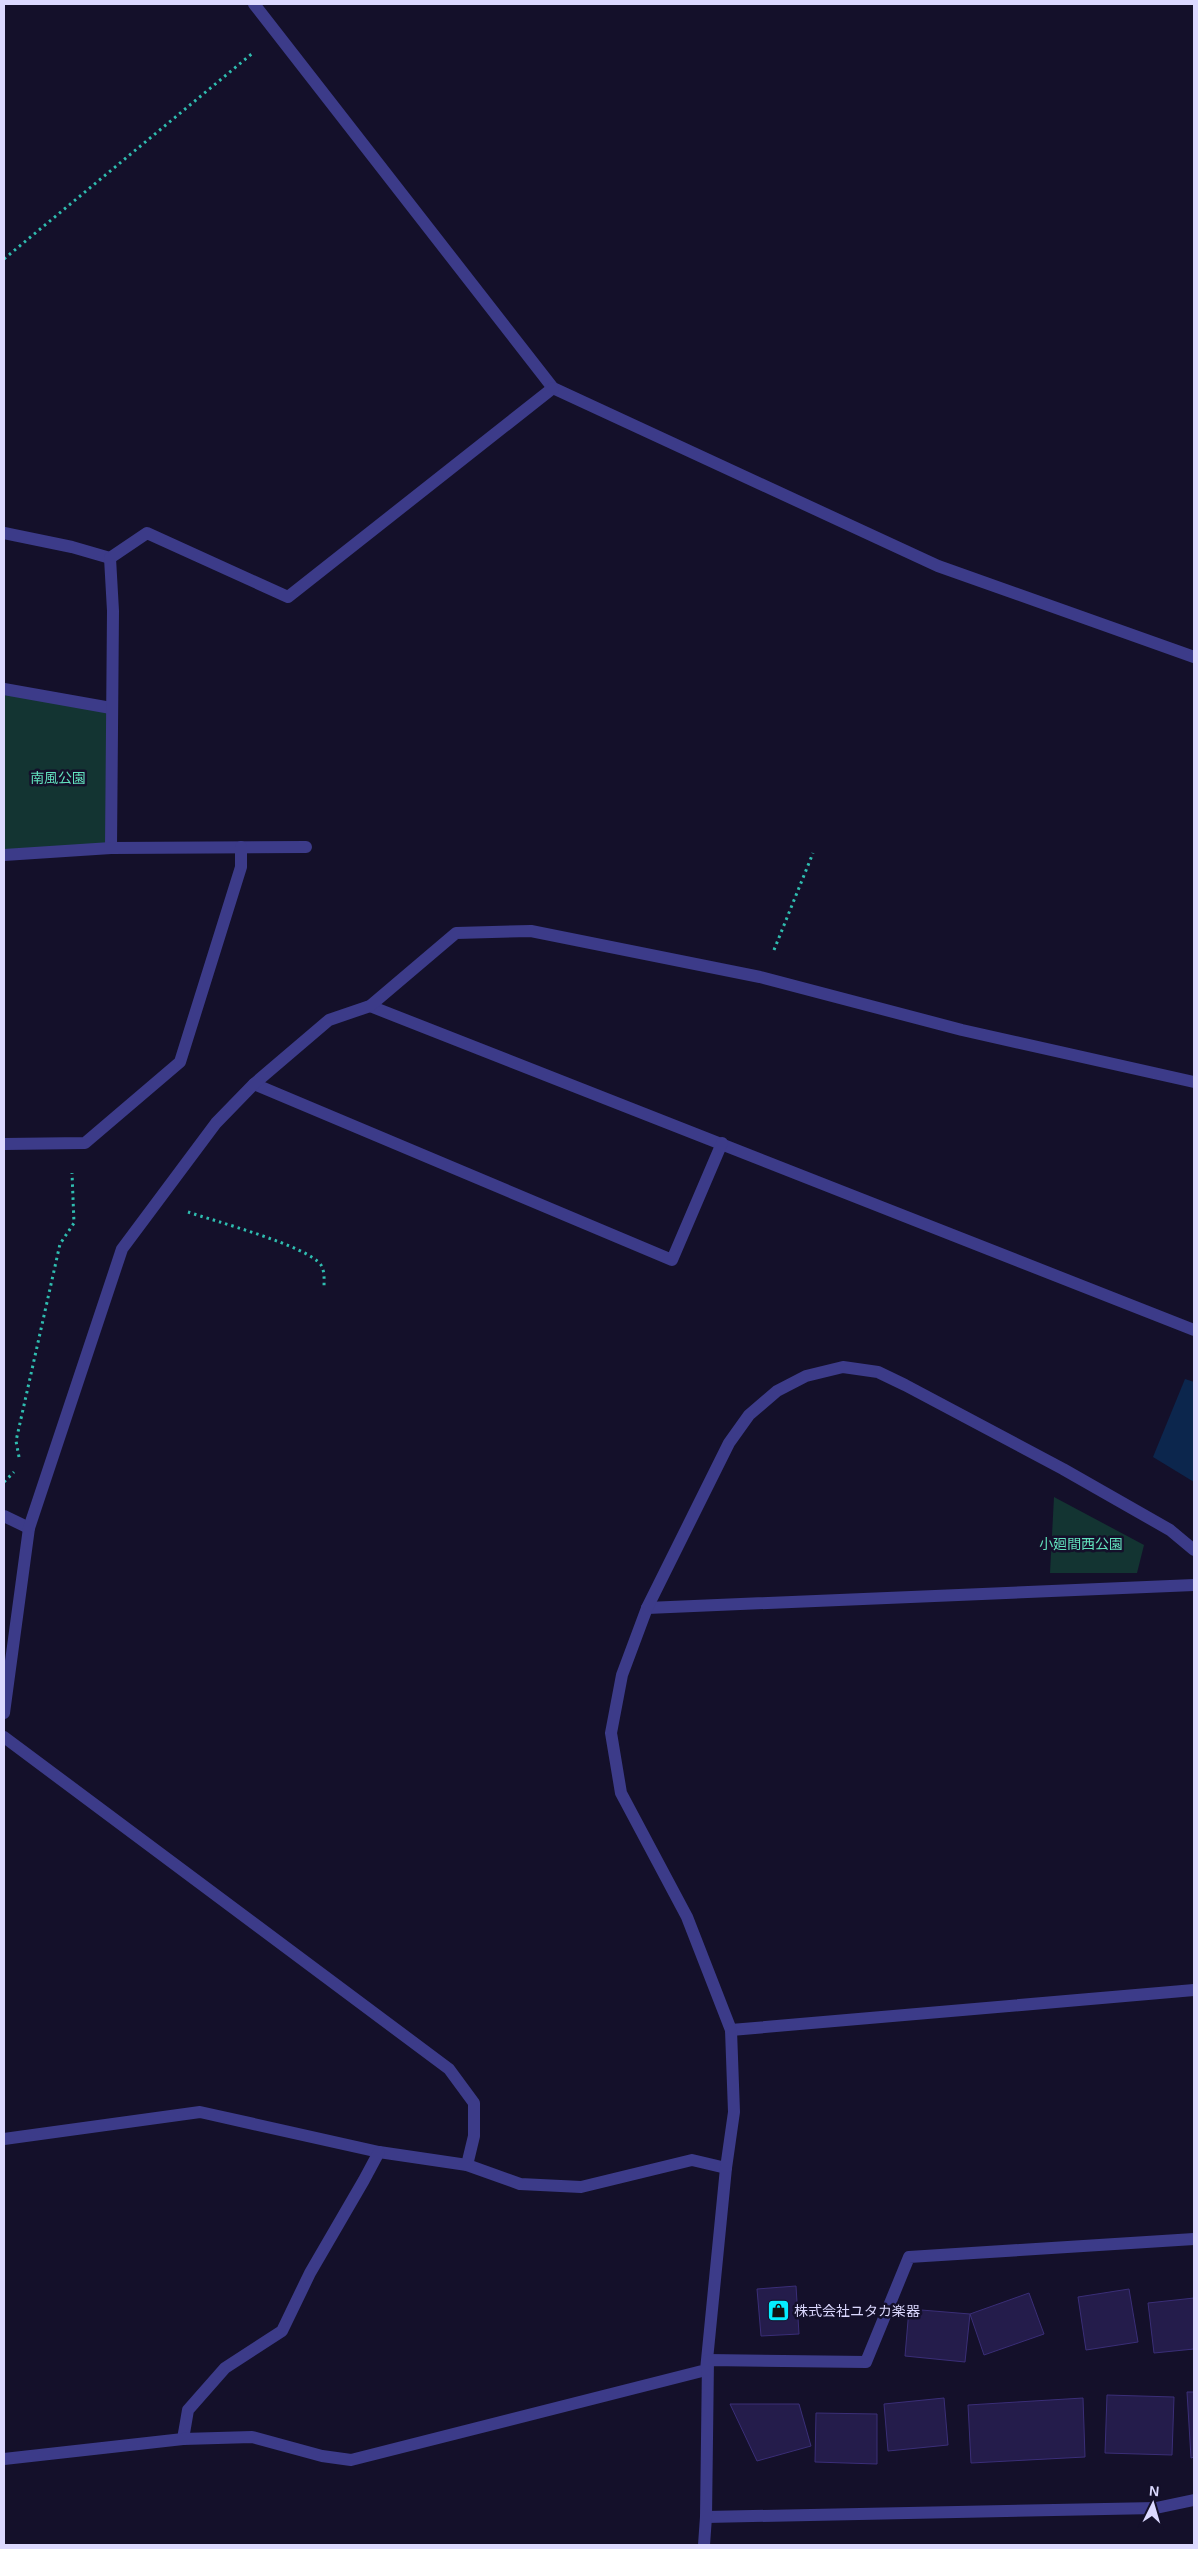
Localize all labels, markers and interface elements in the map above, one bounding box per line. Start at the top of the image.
park label: 南風公園 [30,770,86,786]
park label: 小廻間西公園 [1039,1536,1123,1552]
shop icon: 株式会社ユタカ楽器 [766,2299,790,2323]
place label: 株式会社ユタカ楽器 [794,2303,920,2319]
north arrow [1128,2479,1178,2529]
text: N [1148,2483,1160,2499]

